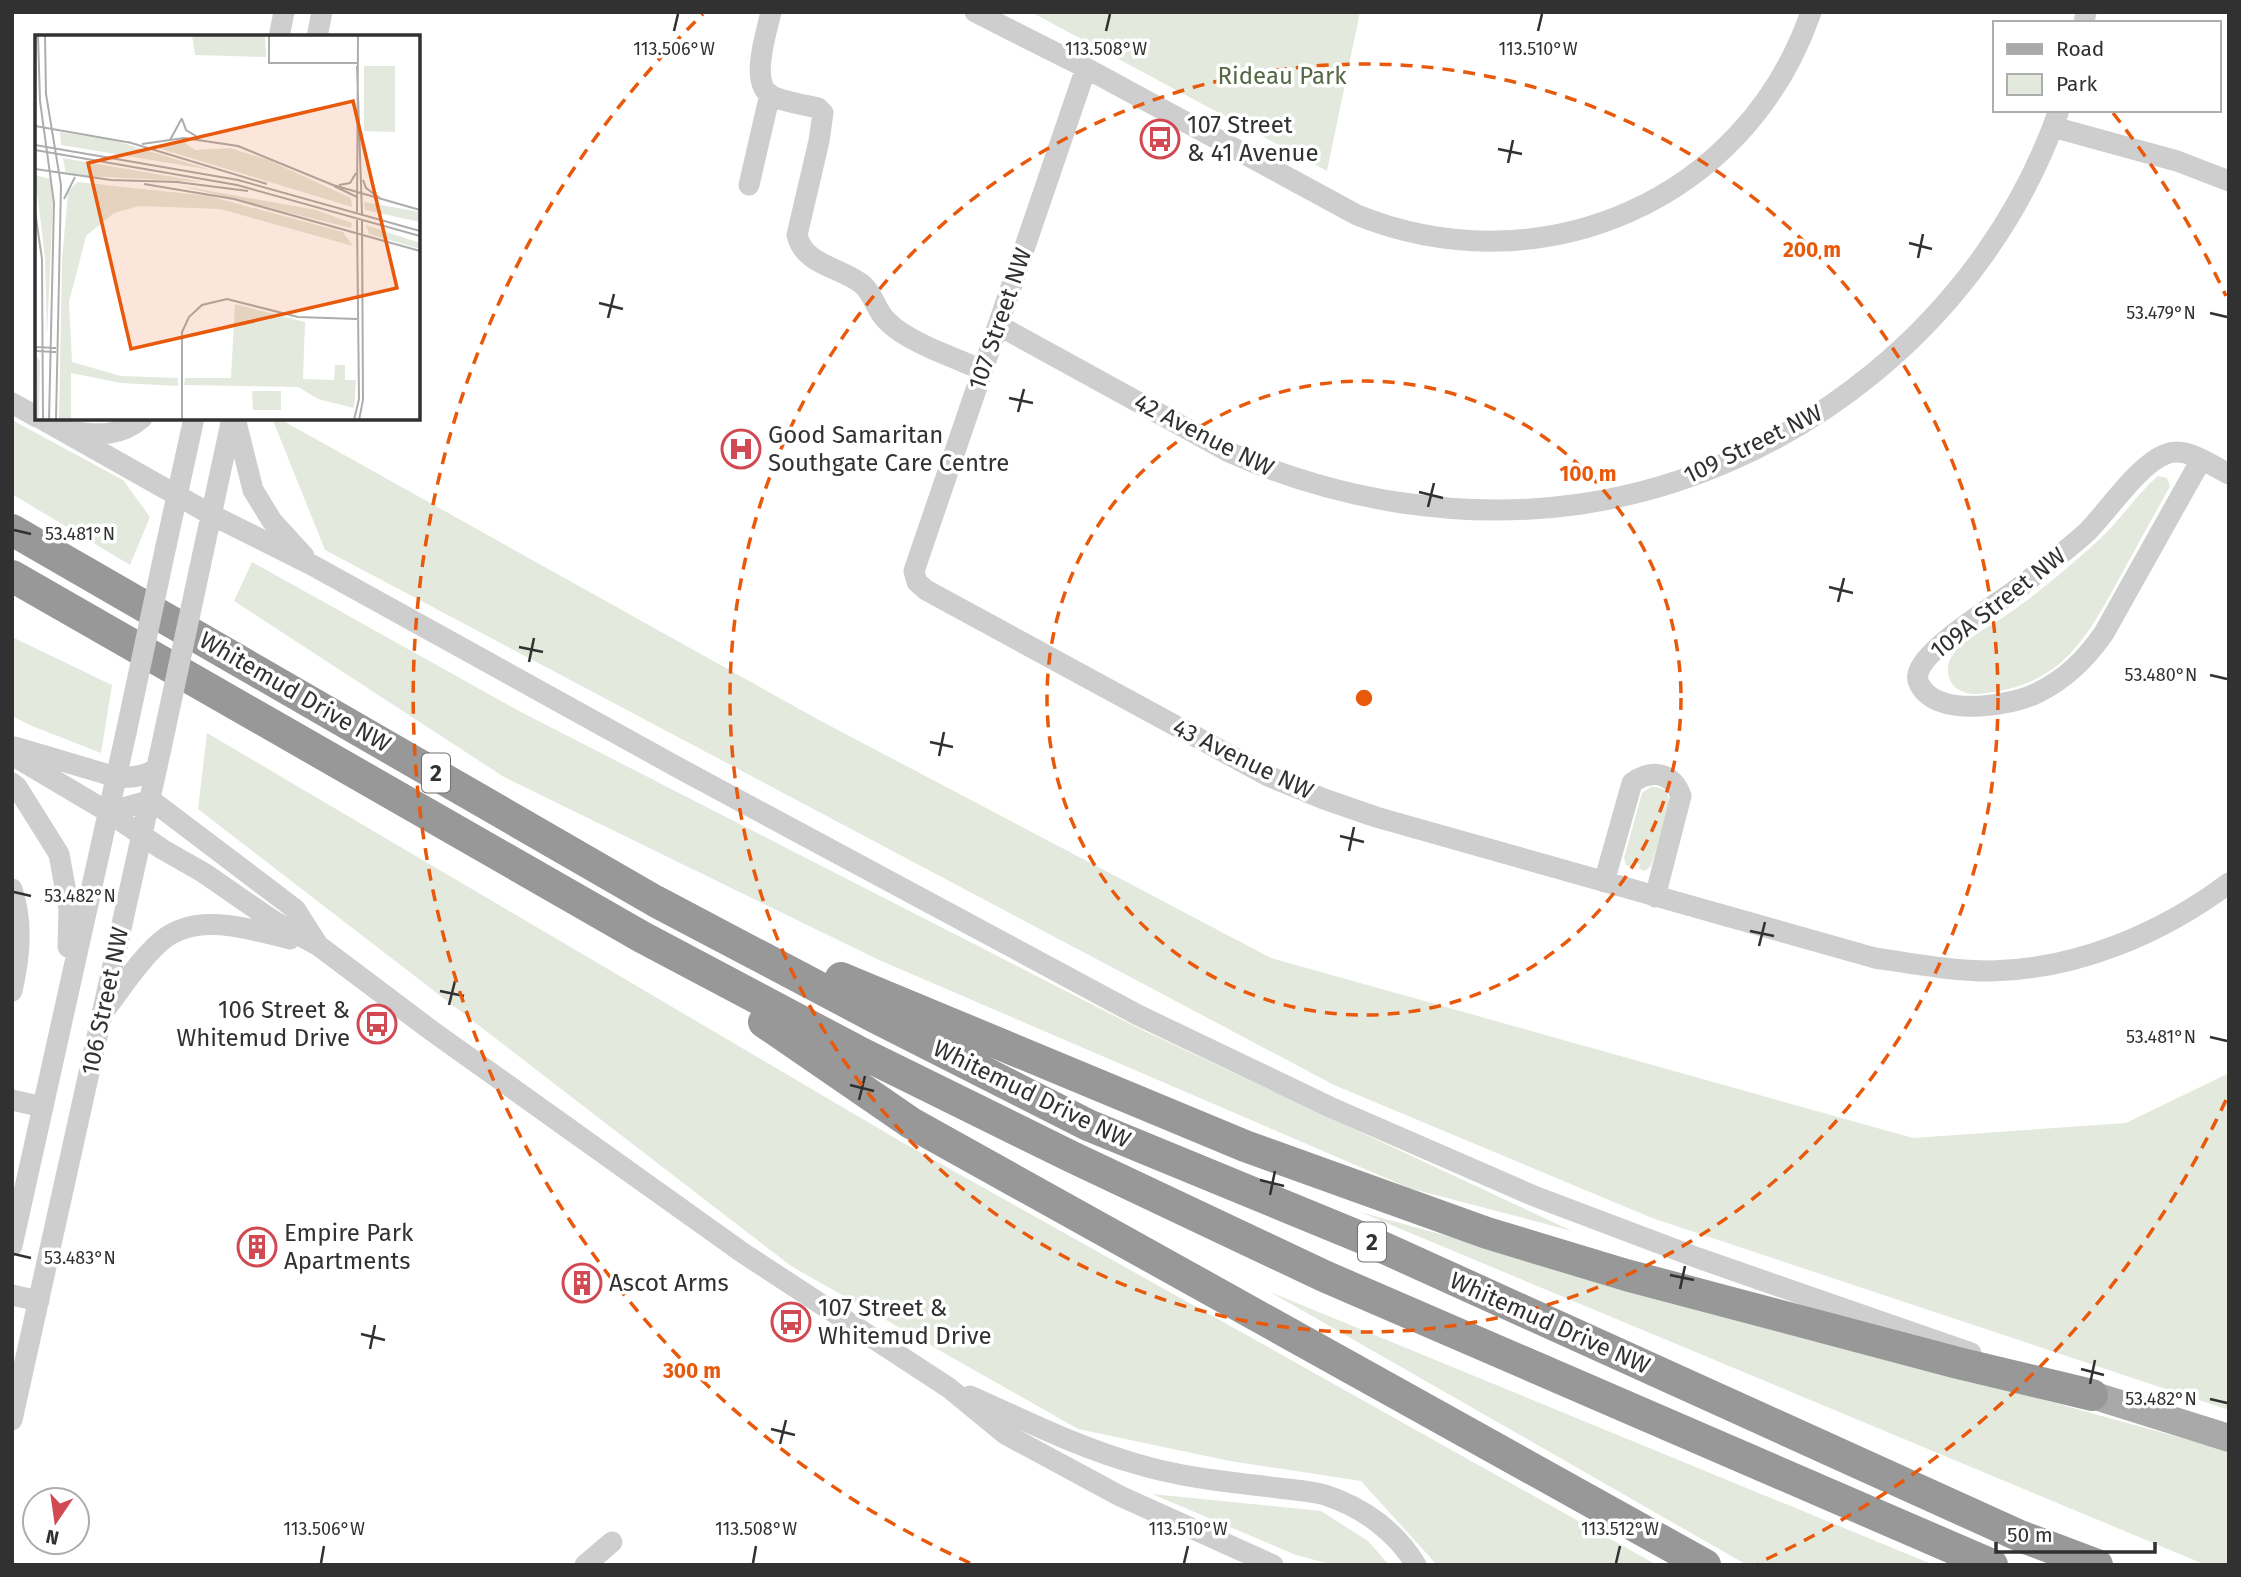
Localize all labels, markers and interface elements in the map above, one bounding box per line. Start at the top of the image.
legend [1993,21,2220,112]
inset map [35,35,420,420]
text: Road [2056,36,2104,62]
text: 113.506°W [633,38,715,60]
text: 113.508°W [1065,38,1147,60]
text: 113.510°W [1498,38,1578,60]
park label: Rideau Park [1217,62,1347,90]
text: Park [2056,71,2098,97]
place label: 107 Street & 41 Avenue [1187,111,1319,167]
bus stop icon: 107 Street & 41 Avenue [1139,118,1181,160]
text: 200 m [1783,237,1841,263]
street label: 107 Street NW [963,244,1037,394]
text: 53.479°N [2126,302,2196,324]
street label: 42 Avenue NW [1130,388,1279,482]
street label: 109 Street NW [1679,398,1827,490]
place label: Good Samaritan Southgate Care Centre [768,421,1009,477]
hospital icon: Good Samaritan Southgate Care Centre [720,428,762,470]
text: 100 m [1559,461,1617,487]
text: 53.481°N [45,523,115,545]
street label: 109A Street NW [1925,541,2071,664]
street label: Whitemud Drive NW [194,626,396,758]
text: 53.480°N [2125,664,2197,686]
centre of rings [1352,686,1376,710]
street label: 43 Avenue NW [1168,713,1318,805]
road number: 2 [422,754,450,792]
text: 53.482°N [44,885,116,907]
street label: 106 Street NW [76,924,134,1078]
place label: 106 Street & Whitemud Drive [176,996,350,1052]
bus stop icon: 106 Street & Whitemud Drive [356,1003,398,1045]
text: 53.481°N [2126,1026,2196,1048]
street label: Whitemud Drive NW [929,1034,1135,1154]
place label: Empire Park Apartments [284,1219,414,1275]
road number: 2 [1358,1222,1386,1261]
building icon: Empire Park Apartments [236,1226,278,1268]
text: 53.483°N [44,1247,116,1269]
building icon: Ascot Arms [561,1262,603,1304]
street label: Whitemud Drive NW [1446,1266,1655,1380]
place label: Ascot Arms [609,1269,729,1297]
place label: 107 Street & Whitemud Drive [818,1294,992,1350]
bus stop icon: 107 Street & Whitemud Drive [770,1301,812,1343]
text: 300 m [662,1358,721,1384]
text: 53.482°N [2125,1388,2197,1410]
north arrow [21,1486,91,1556]
scale bar [1996,1510,2155,1554]
text: 113.506°W [283,1518,365,1540]
text: 113.508°W [715,1518,797,1540]
text: 113.510°W [1148,1518,1228,1540]
text: 113.512°W [1581,1518,1659,1540]
text: 50 m [2007,1522,2053,1548]
text: N [44,1524,61,1550]

